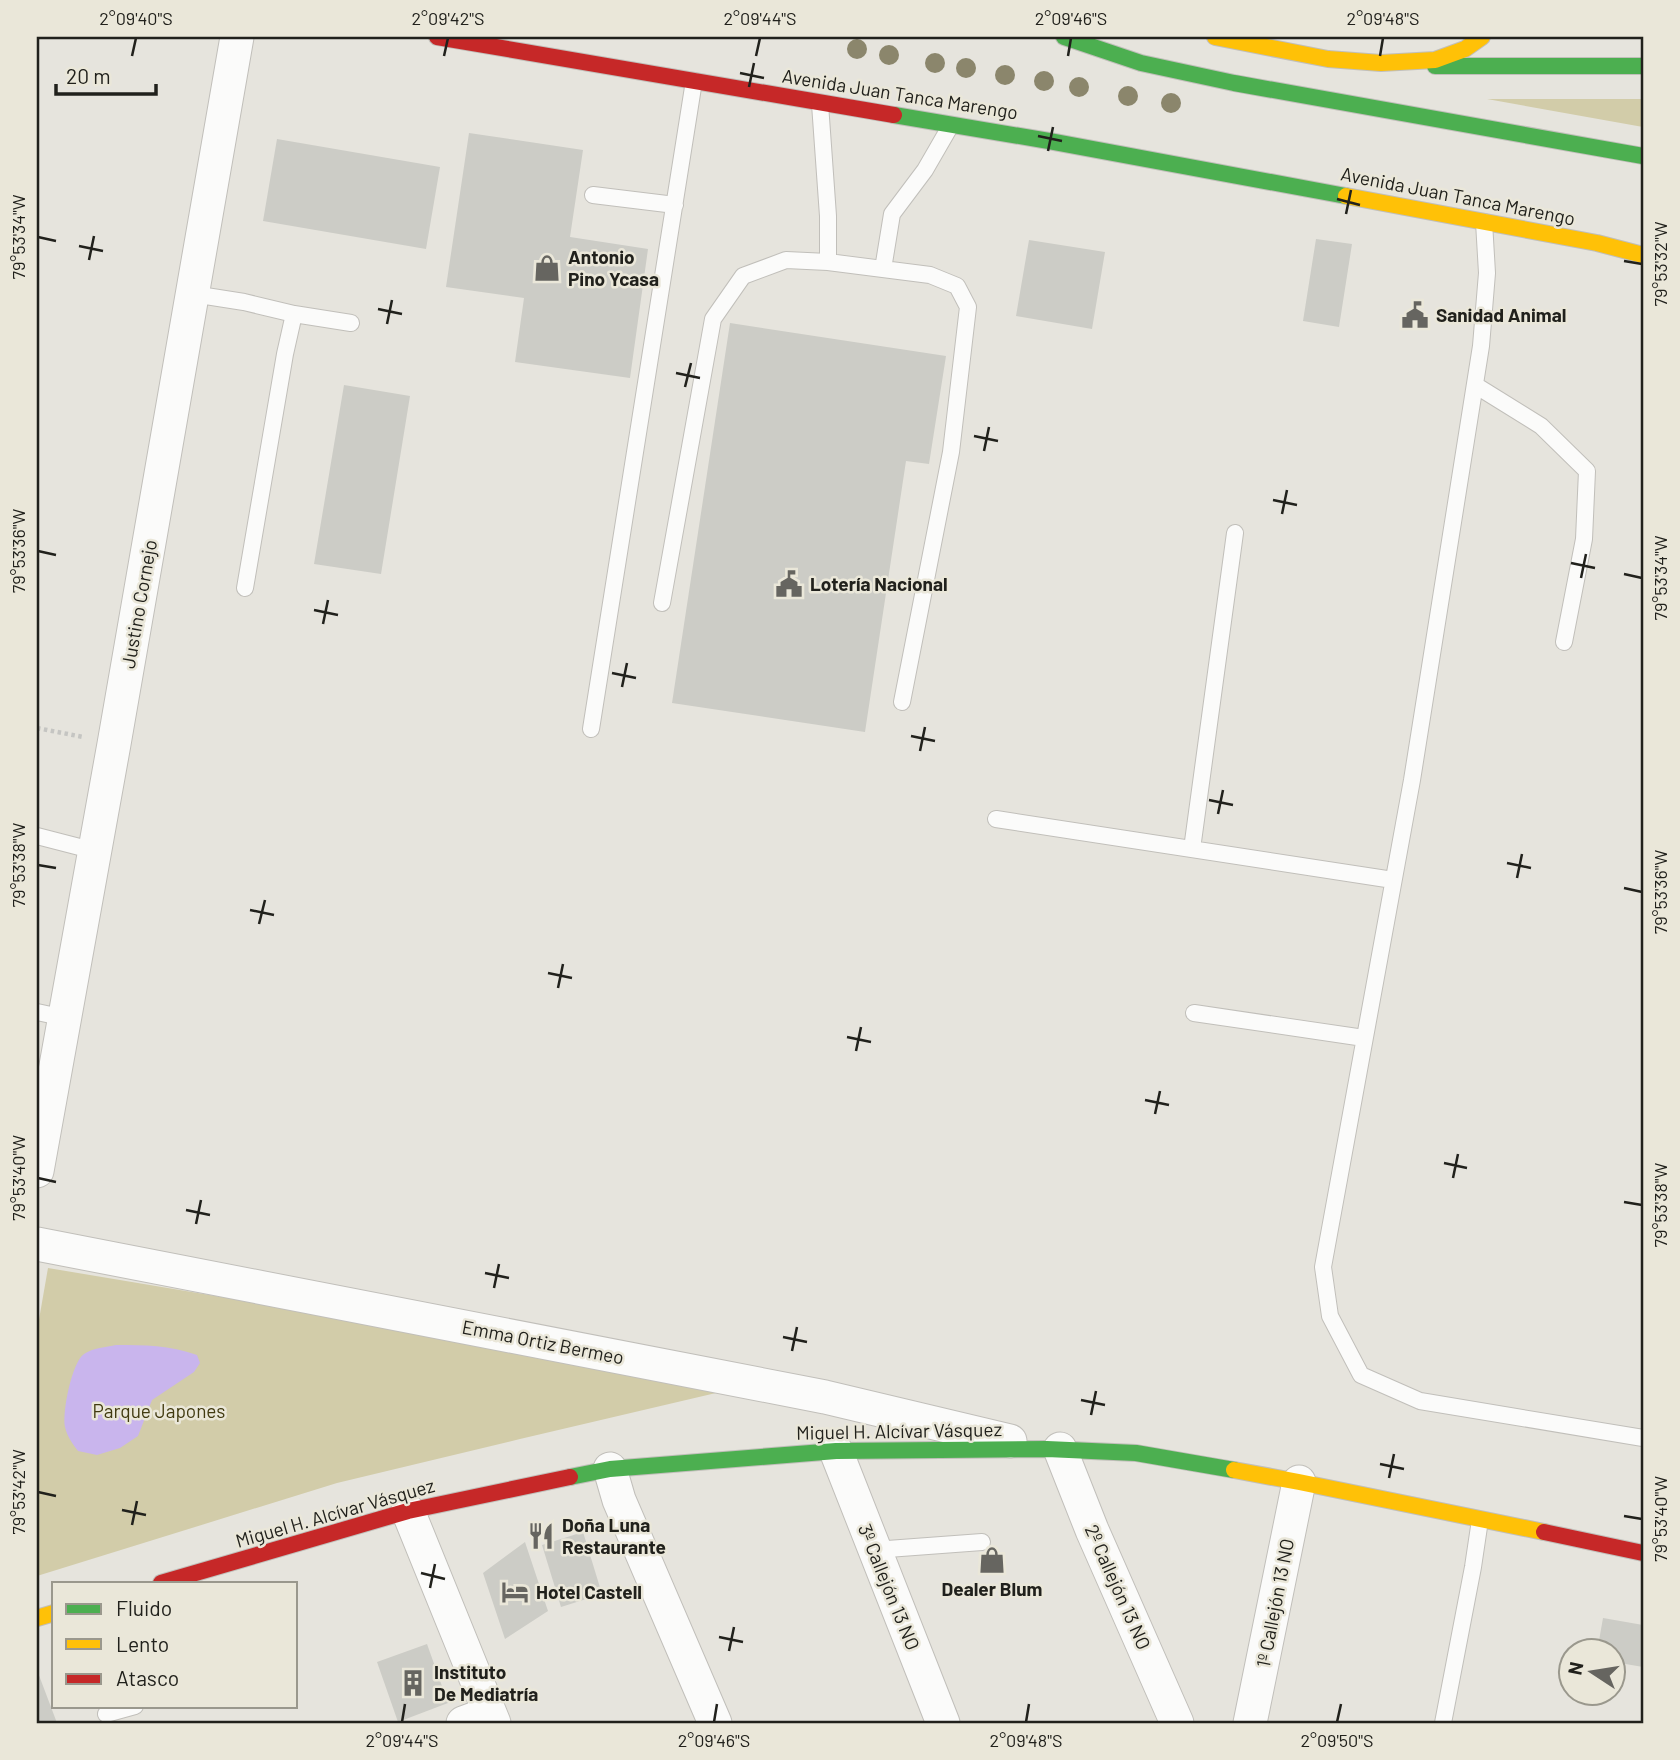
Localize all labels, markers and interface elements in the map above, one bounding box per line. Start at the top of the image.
text: 2°09'40"S [99,7,173,29]
text: 2°09'42"S [411,7,485,29]
text: 2°09'44"S [723,7,797,29]
text: 2°09'46"S [1035,7,1107,29]
text: 2°09'48"S [1347,7,1419,29]
scale bar [56,52,156,96]
text: 20 m [66,63,111,88]
street label: Avenida Juan Tanca Marengo [781,63,1020,124]
street label: Avenida Juan Tanca Marengo [1339,161,1577,230]
text: 79°53'34"W [7,194,29,280]
text: 79°53'32"W [1649,221,1671,307]
place label: Antonio Pino Ycasa [568,245,659,290]
shop icon: Antonio Pino Ycasa [532,253,562,283]
public building icon: Sanidad Animal [1400,300,1430,330]
place label: Sanidad Animal [1436,303,1566,326]
text: 79°53'36"W [7,508,29,593]
text: 79°53'34"W [1649,535,1671,621]
street label: Justino Cornejo [116,538,161,670]
public building icon: Lotería Nacional [774,569,804,599]
place label: Lotería Nacional [810,572,948,595]
text: 79°53'38"W [7,822,29,907]
text: 79°53'36"W [1649,849,1671,934]
text: 79°53'40"W [7,1135,29,1221]
text: 79°53'38"W [1649,1162,1671,1247]
street label: Emma Ortiz Bermeo [460,1315,626,1368]
park label: Parque Japones [93,1399,225,1422]
street label: Miguel H. Alcívar Vásquez [796,1417,1002,1444]
text: 79°53'42"W [7,1449,29,1535]
street label: Miguel H. Alcívar Vásquez [233,1473,437,1552]
text: 79°53'40"W [1649,1476,1671,1562]
place label: Doña Luna Restaurante [562,1513,666,1558]
street label: 3º Callejón 13 NO [854,1520,925,1653]
restaurant icon: Doña Luna Restaurante [526,1521,556,1551]
street label: 2º Callejón 13 NO [1081,1521,1156,1653]
street label: 1º Callejón 13 NO [1251,1536,1298,1669]
shop icon: Dealer Blum [977,1545,1007,1575]
hotel icon: Hotel Castell [500,1577,530,1607]
place label: Dealer Blum [942,1577,1042,1600]
place label: Hotel Castell [536,1580,642,1603]
legend [52,1582,298,1708]
text: Fluido [116,1595,172,1620]
text: Lento [116,1631,169,1656]
north arrow [1558,1638,1628,1708]
place label: Instituto De Mediatría [434,1660,538,1705]
text: N [1562,1660,1587,1677]
text: Atasco [116,1665,179,1690]
building icon: Instituto De Mediatría [398,1668,428,1698]
text: 2°09'44"S [365,1729,439,1751]
text: 2°09'46"S [678,1729,750,1751]
text: 2°09'48"S [990,1729,1062,1751]
text: 2°09'50"S [1300,1729,1374,1751]

